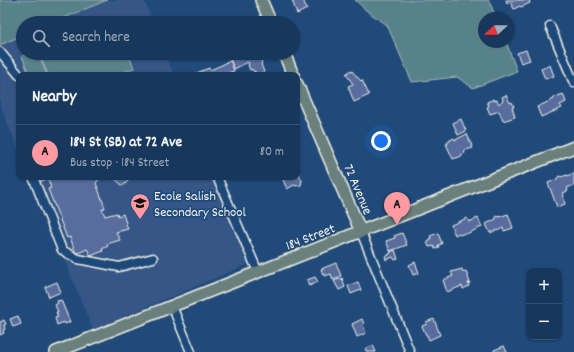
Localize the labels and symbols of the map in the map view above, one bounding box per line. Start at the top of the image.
north arrow [478,12,514,48]
your location [371,131,391,151]
street label: 72 Avenue [338,161,377,218]
place label: Ecole Salish Secondary School [154,187,247,223]
school or university icon: Ecole Salish Secondary School [129,192,151,220]
pin: A [384,192,410,225]
street label: 184 Street [283,219,338,256]

